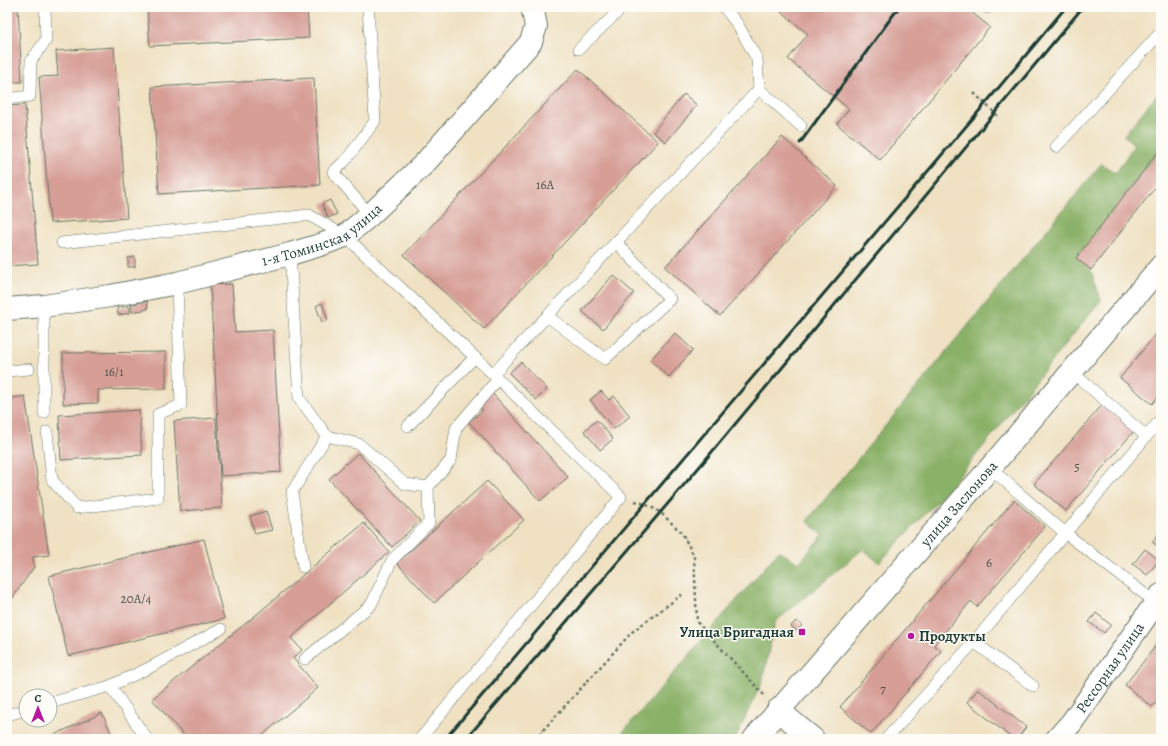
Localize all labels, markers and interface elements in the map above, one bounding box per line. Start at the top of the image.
house number: 16А [536,176,554,193]
street label: 1-я Томинская улица [259,199,386,271]
house number: 16/1 [104,363,124,380]
street label: улица Заслонова [915,456,1002,552]
house number: 5 [1074,458,1080,475]
house number: 6 [986,554,992,571]
house number: 20А/4 [121,590,152,607]
street label: Рессорная улица [1071,618,1149,717]
place label: Улица Бригадная [680,622,794,642]
place label: Продукты [919,626,986,646]
marker: Улица Бригадная [797,627,807,637]
marker: Продукты [906,631,916,641]
house number: 7 [880,680,886,697]
north arrow [18,688,58,728]
text: С [35,691,42,706]

